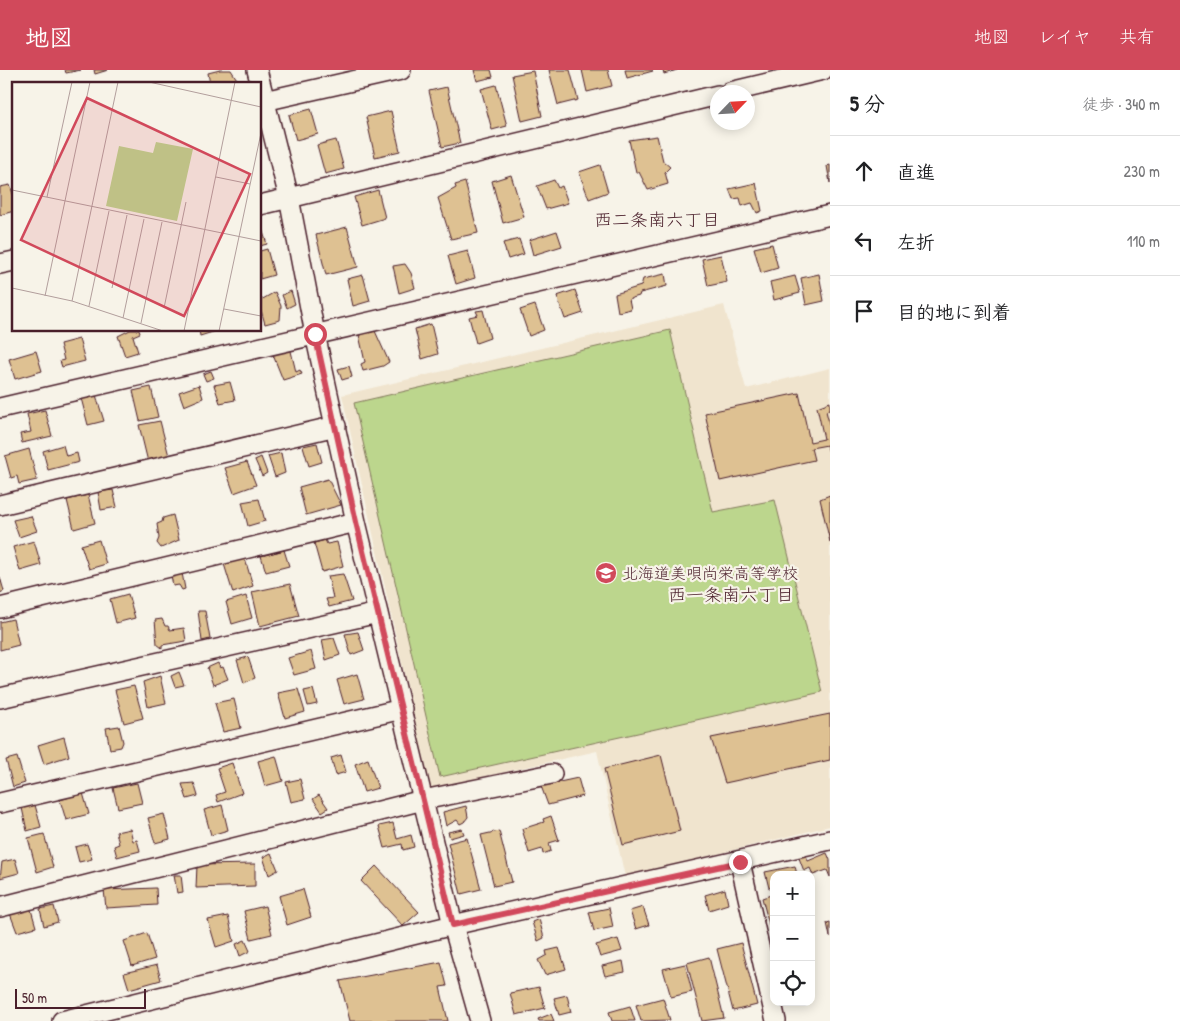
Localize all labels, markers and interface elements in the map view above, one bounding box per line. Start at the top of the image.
text: 地図 [25,21,73,53]
text: 地図 [974,24,1010,49]
text: レイヤ [1038,24,1091,49]
text: 共有 [1119,24,1155,49]
inset map [12,82,261,331]
north arrow [710,85,755,130]
text: 5 分 [850,89,885,118]
text: 徒歩 · 340 m [1083,93,1160,115]
icon: ahead [850,157,878,185]
text: 直進 [897,159,935,185]
text: 230 m [1124,160,1160,182]
district label: 西二条南六丁目 [594,207,720,232]
icon: left [850,227,878,255]
text: 左折 [897,229,935,255]
text: 110 m [1127,230,1160,252]
icon: arrive [850,297,878,325]
text: 目的地に到着 [897,299,1011,325]
route start [304,323,327,346]
school or university icon: 北海道美唄尚栄高等学校 [594,561,618,585]
place label: 北海道美唄尚栄高等学校 [622,562,798,584]
district label: 西一条南六丁目 [668,582,794,607]
route end [729,851,752,874]
map controls [770,871,815,1006]
button: + [770,871,815,916]
button: − [770,916,815,961]
button: locate [770,961,815,1006]
scale bar [15,986,146,1009]
text: 50 m [22,988,47,1007]

